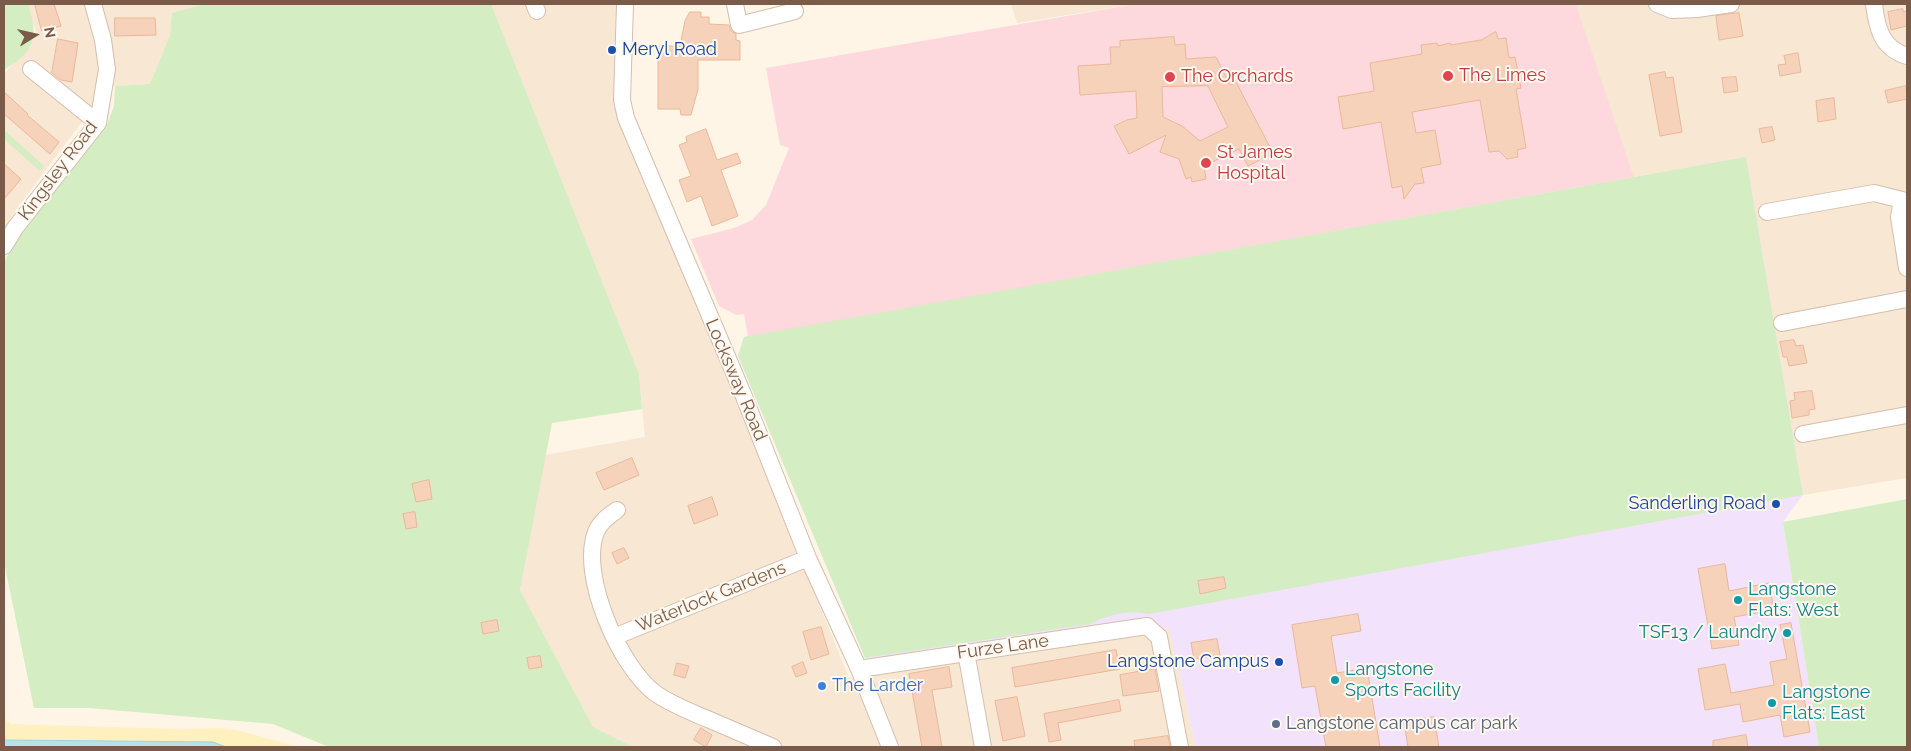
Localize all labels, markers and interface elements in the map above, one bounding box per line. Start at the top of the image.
north arrow [10,10,60,60]
text: N [41,26,59,39]
place label: Meryl Road [622,39,717,61]
marker: Meryl Road [606,44,618,56]
place label: The Limes [1459,65,1546,87]
place label: The Orchards [1181,66,1293,88]
marker: The Limes [1441,69,1455,83]
marker: The Orchards [1163,70,1177,84]
street label: Kingsley Road [14,117,102,225]
place label: St James Hospital [1217,142,1293,184]
marker: St James Hospital [1199,156,1213,170]
street label: Locksway Road [701,316,771,444]
place label: Sanderling Road [1628,493,1766,515]
marker: Sanderling Road [1770,498,1782,510]
street label: Waterlock Gardens [633,557,789,637]
place label: Langstone Flats: West [1748,579,1839,622]
marker: Langstone Flats: West [1732,594,1744,606]
place label: TSF13 / Laundry [1639,622,1777,644]
marker: TSF13 / Laundry [1781,627,1793,639]
street label: Furze Lane [956,630,1050,664]
place label: Langstone Campus [1107,651,1269,673]
marker: Langstone Campus [1273,656,1285,668]
place label: Langstone Sports Facility [1345,659,1461,702]
marker: Langstone Sports Facility [1329,674,1341,686]
place label: The Larder [832,675,923,697]
marker: The Larder [816,680,828,692]
place label: Langstone Flats: East [1782,682,1870,724]
marker: Langstone Flats: East [1766,697,1778,709]
place label: Langstone campus car park [1286,713,1518,735]
marker: Langstone campus car park [1270,718,1282,730]

